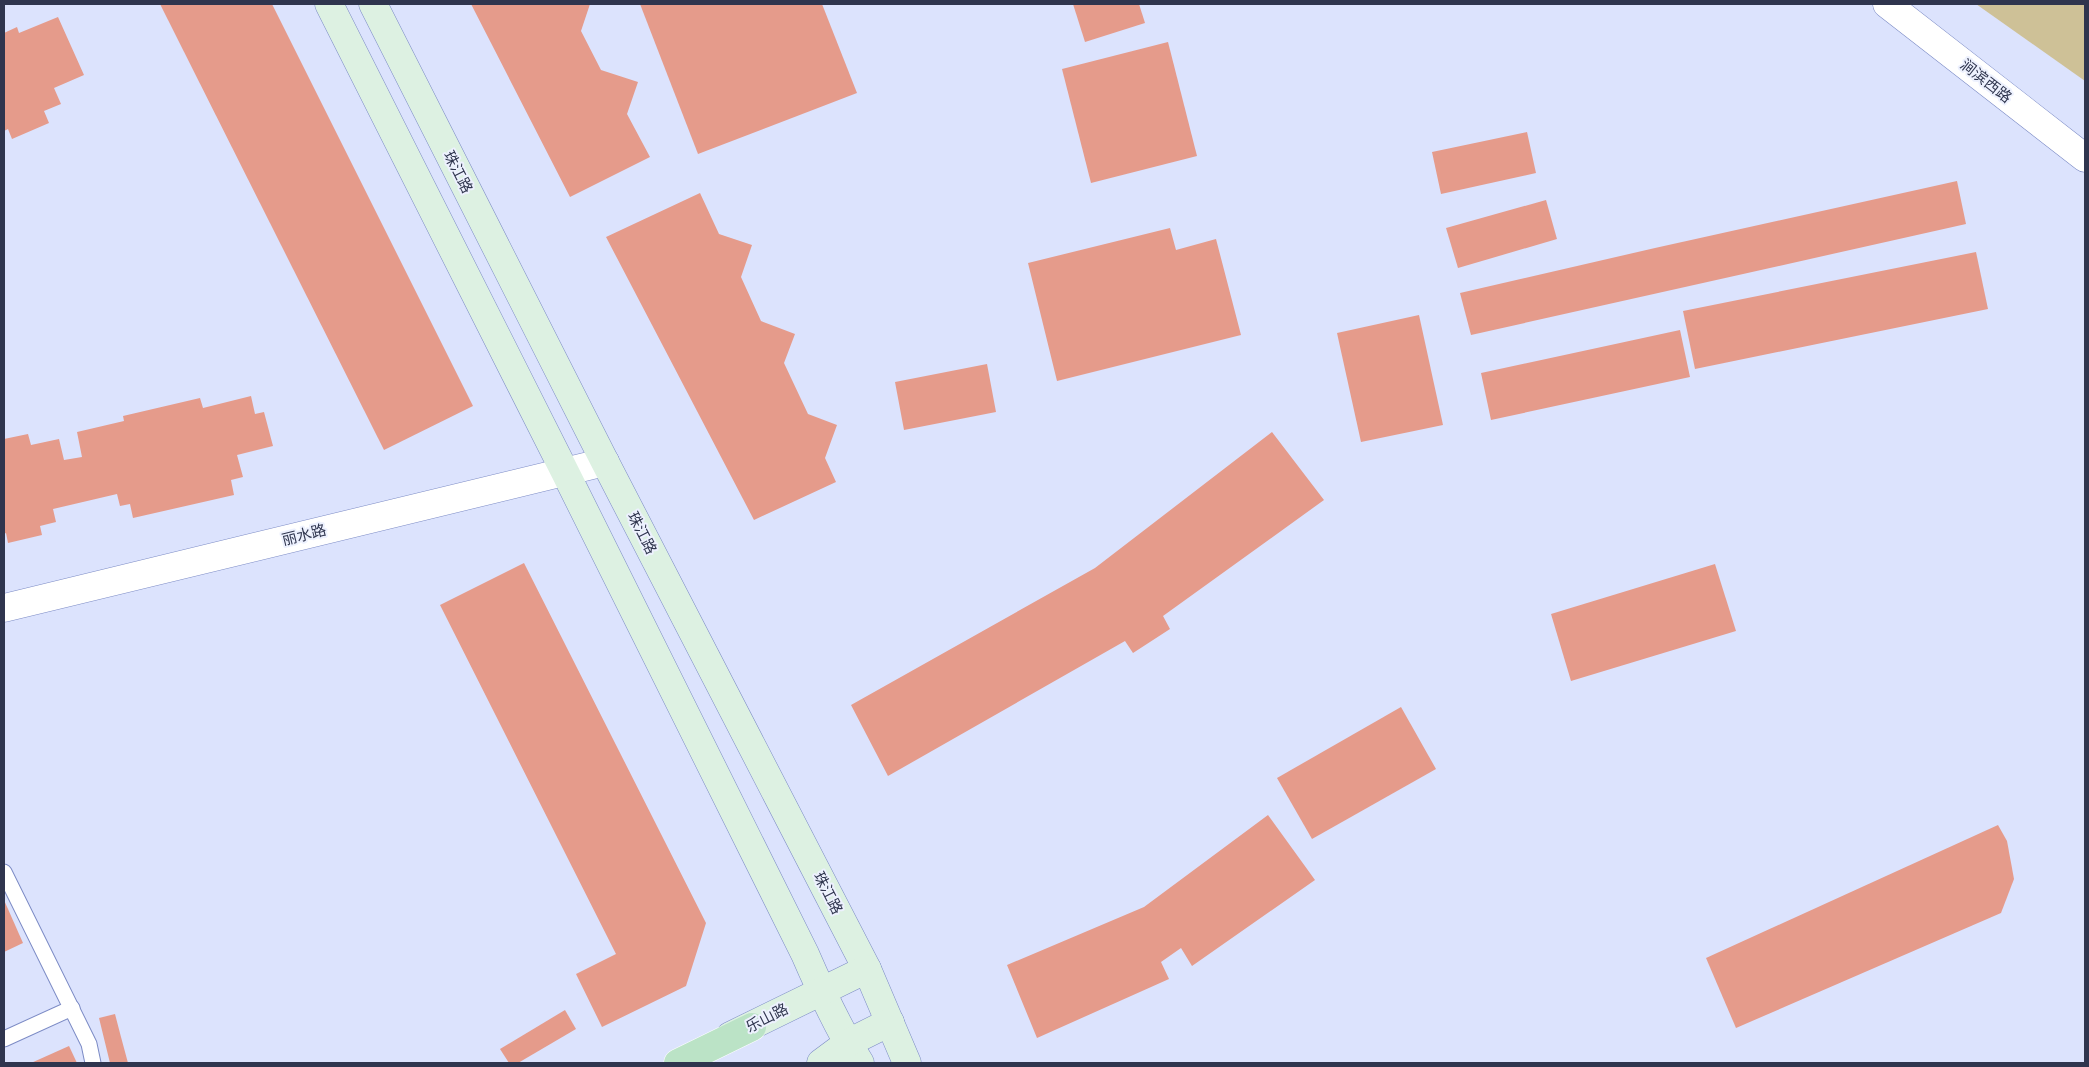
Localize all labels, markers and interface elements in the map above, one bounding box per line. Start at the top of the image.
street label: 涧滨西路 [1957,55,2015,107]
street label: 珠江路 [440,148,476,196]
street label: 珠江路 [624,509,660,557]
street label: 丽水路 [280,521,328,549]
street label: 珠江路 [810,869,846,917]
street label: 乐山路 [743,1000,791,1036]

